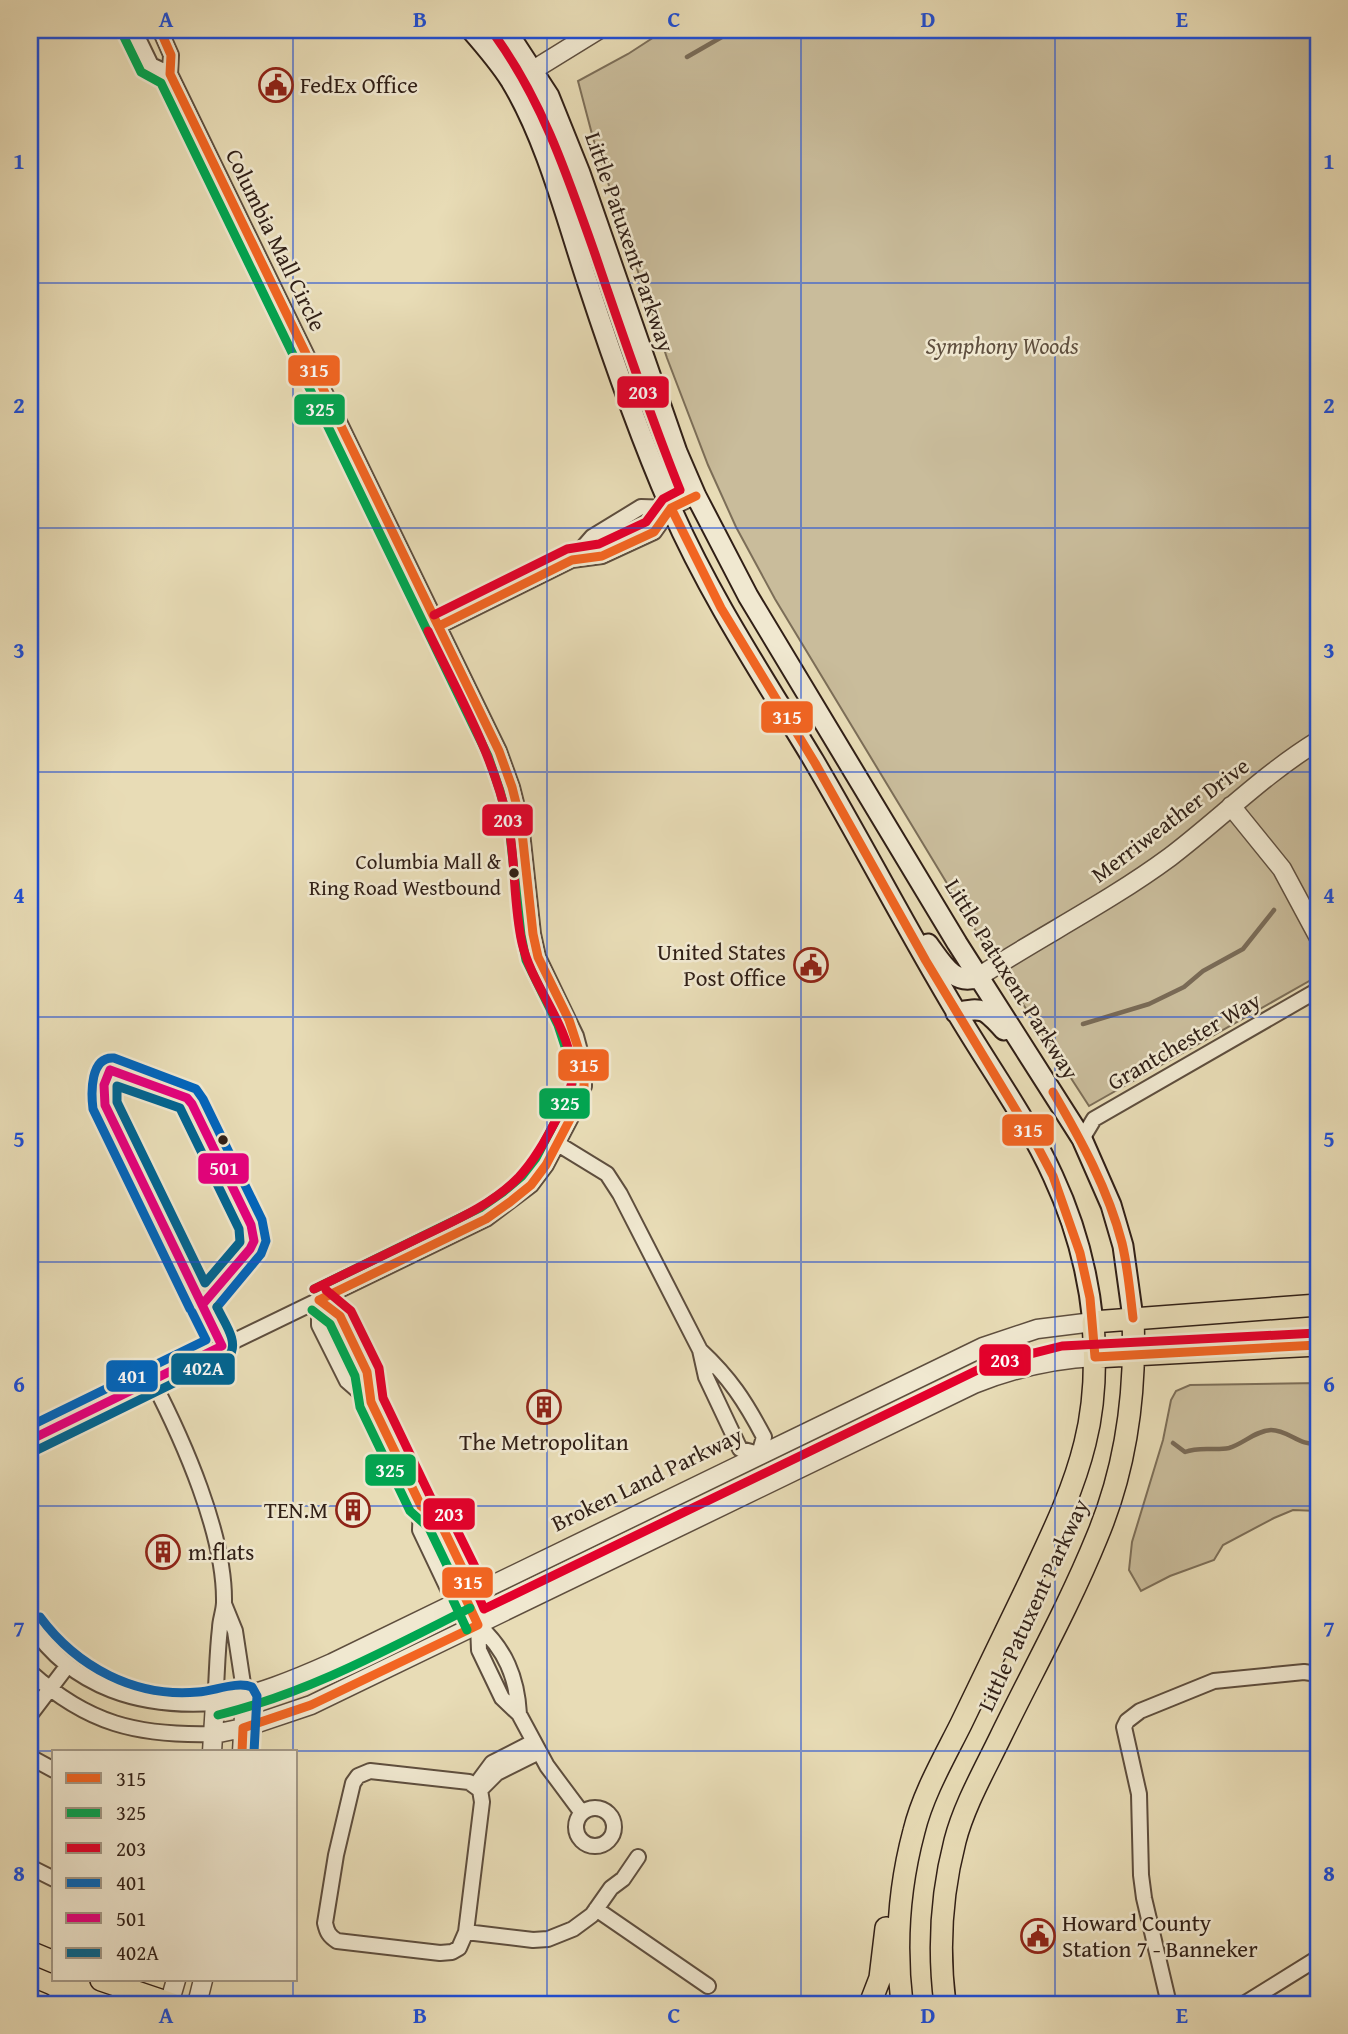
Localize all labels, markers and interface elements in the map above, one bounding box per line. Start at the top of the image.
text: A [159,2,174,35]
text: B [413,2,427,35]
text: C [667,2,681,35]
text: D [921,2,936,35]
text: E [1176,2,1188,35]
public building icon: FedEx Office [257,66,295,104]
place label: FedEx Office [300,68,418,101]
street label: Little Patuxent Parkway [577,127,684,357]
street label: Columbia Mall Circle [218,143,335,337]
text: 1 [13,144,25,177]
text: 1 [1323,144,1335,177]
park label: Symphony Woods [925,329,1079,362]
line badge: 315 [287,354,341,387]
text: 315 [299,356,329,384]
line badge: 203 [616,375,670,409]
text: 203 [628,378,658,406]
text: 2 [13,388,25,421]
text: 2 [1323,388,1335,421]
line badge: 325 [293,393,346,426]
text: 325 [305,395,335,423]
text: 3 [13,633,25,666]
text: 3 [1323,633,1335,666]
line badge: 315 [760,700,814,734]
text: 315 [772,703,802,731]
street label: Merriweather Drive [1084,749,1256,890]
line badge: 203 [481,803,534,837]
text: 203 [493,806,523,834]
place label: Columbia Mall & Ring Road Westbound [309,846,502,903]
marker: Columbia Mall & Ring Road Westbound [507,866,521,880]
street label: Little Patuxent Parkway [937,872,1088,1086]
text: 4 [13,878,25,911]
text: 4 [1323,878,1335,911]
place label: United States Post Office [657,935,786,994]
public building icon: United States Post Office [792,946,830,984]
street label: Grantchester Way [1101,983,1267,1098]
line badge: 315 [557,1048,610,1082]
text: 315 [569,1051,599,1079]
line badge: 325 [538,1087,591,1120]
text: 325 [550,1089,580,1117]
line badge: 315 [1001,1113,1055,1147]
text: 315 [1013,1116,1043,1144]
text: 5 [13,1122,25,1155]
text: 5 [1323,1122,1335,1155]
unlabelled marker [216,1133,230,1147]
line badge: 501 [197,1152,250,1185]
text: 501 [209,1154,239,1182]
line badge: 203 [978,1343,1032,1377]
text: 203 [990,1346,1020,1374]
line badge: 402A [170,1352,236,1386]
text: 402A [182,1354,224,1382]
line badge: 401 [105,1359,159,1393]
text: 401 [117,1362,147,1390]
text: 6 [13,1367,25,1400]
text: 6 [1323,1367,1335,1400]
building icon: The Metropolitan [525,1388,563,1426]
street label: Broken Land Parkway [546,1418,748,1539]
place label: The Metropolitan [459,1425,629,1458]
line badge: 325 [364,1453,417,1487]
text: 325 [375,1456,405,1484]
building icon: TEN.M [334,1491,372,1529]
place label: TEN.M [264,1493,328,1526]
street label: Little Patuxent Parkway [969,1493,1097,1716]
line badge: 203 [422,1497,476,1531]
text: 203 [434,1500,464,1528]
building icon: m.flats [144,1533,182,1571]
place label: m.flats [188,1535,254,1568]
line badge: 315 [441,1566,494,1599]
text: 315 [453,1568,483,1596]
text: 7 [13,1612,25,1645]
text: 7 [1323,1612,1335,1645]
legend [52,1750,298,1982]
text: 315 [116,1763,146,1794]
text: 325 [116,1797,146,1828]
text: 203 [116,1833,146,1864]
text: 8 [13,1856,25,1889]
text: 8 [1323,1856,1335,1889]
text: 401 [116,1867,146,1898]
text: 501 [116,1903,146,1934]
place label: Howard County Station 7 - Banneker [1062,1906,1258,1965]
public building icon: Howard County Station 7 - Banneker [1019,1917,1057,1955]
text: 402A [116,1937,159,1968]
text: A [159,1998,174,2031]
text: B [413,1998,427,2031]
text: C [667,1998,681,2031]
text: D [921,1998,936,2031]
text: E [1176,1998,1188,2031]

